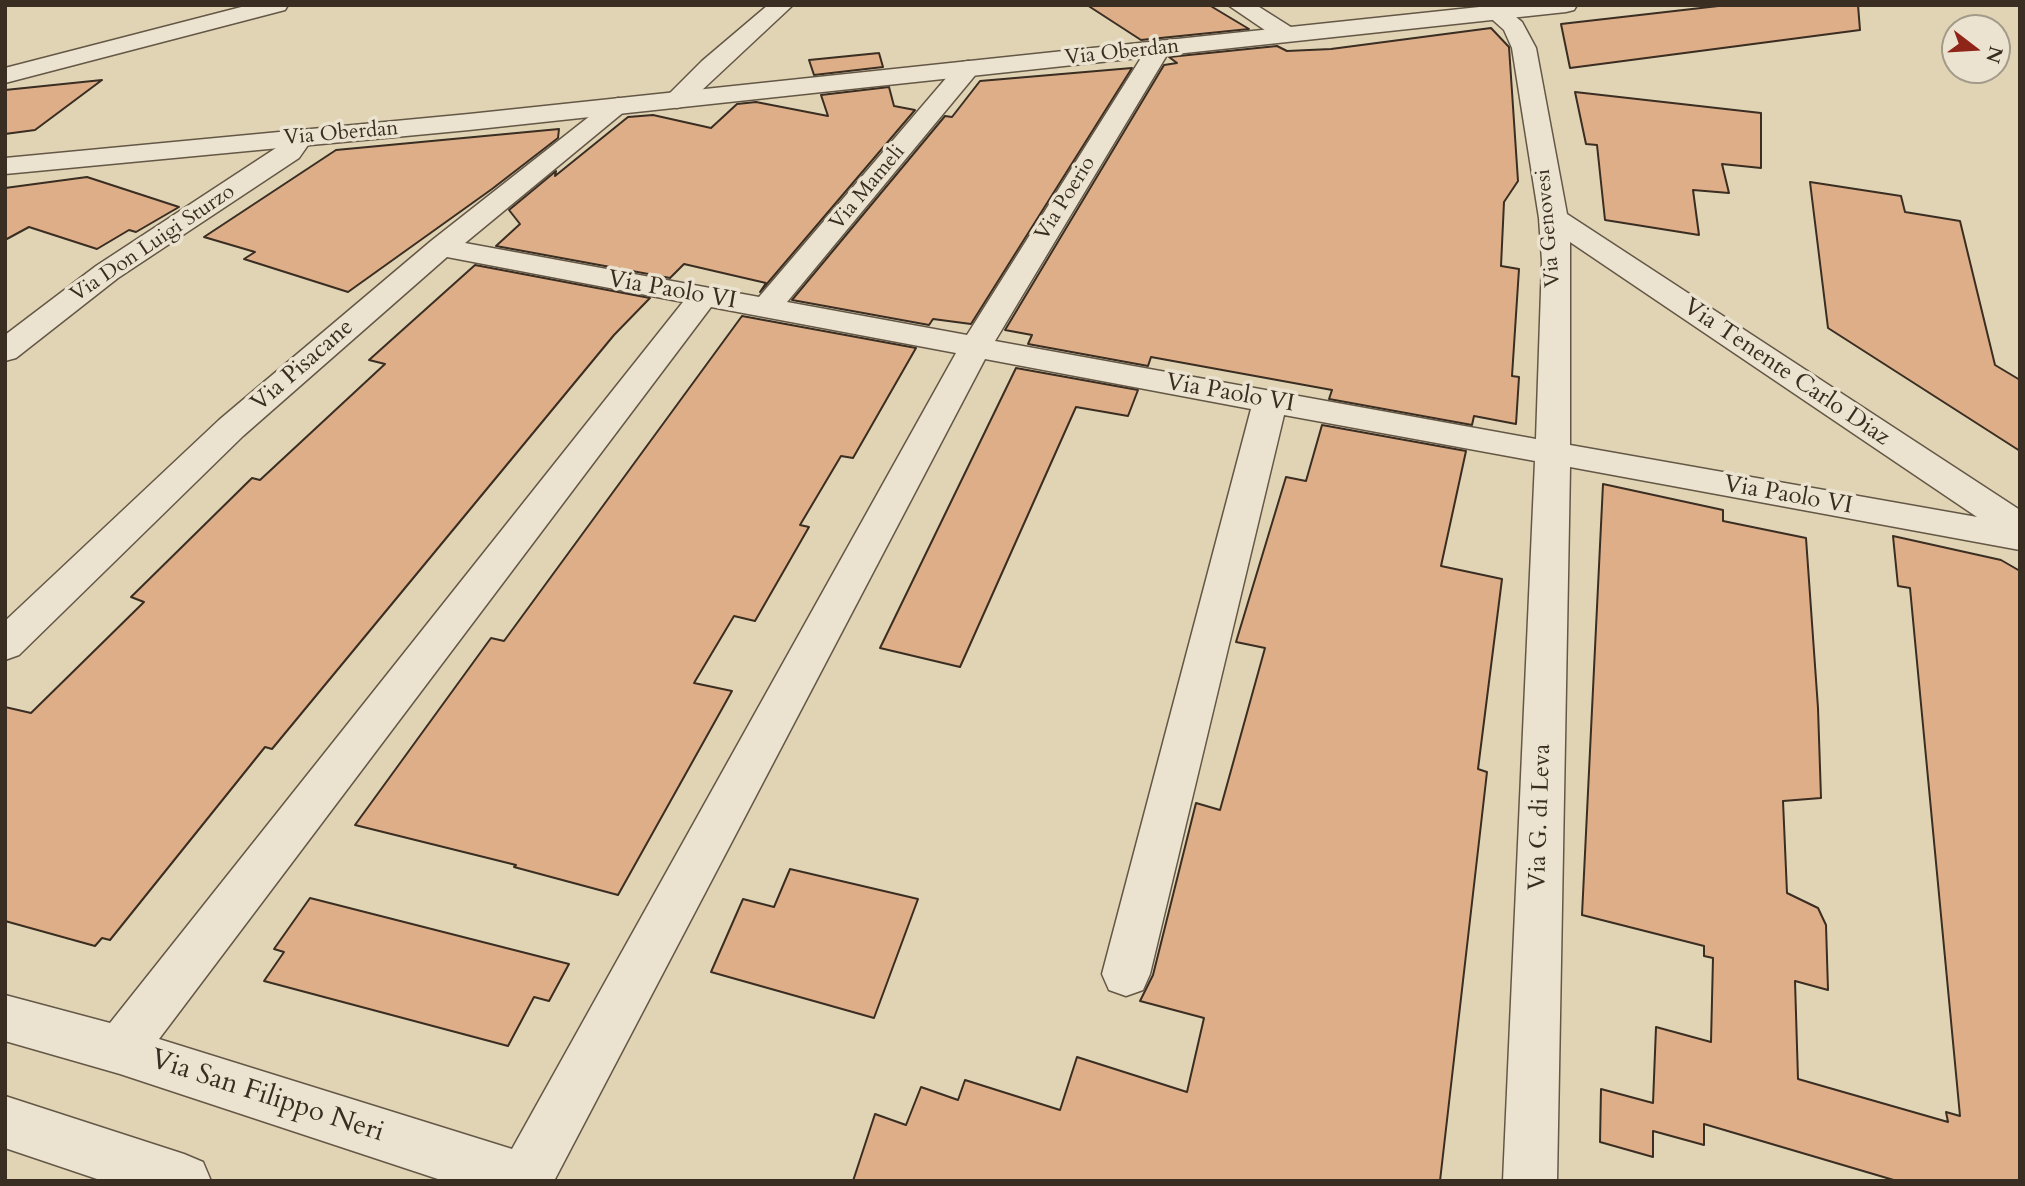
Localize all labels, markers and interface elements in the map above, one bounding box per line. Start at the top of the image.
north arrow [1941,14,2011,84]
street label: Via Oberdan [1064,34,1180,72]
text: N [1979,43,2009,66]
street label: Via Oberdan [283,116,399,152]
street label: Via Mameli [825,140,911,236]
street label: Via Poerio [1030,152,1102,246]
street label: Via Genovesi [1531,168,1567,288]
street label: Via Don Luigi Sturzo [66,180,240,308]
street label: Via Paolo VI [605,266,739,316]
street label: Via Tenente Carlo Diaz [1677,293,1895,453]
street label: Via Pisacane [246,314,360,418]
street label: Via Paolo VI [1163,369,1297,419]
street label: Via Paolo VI [1721,471,1855,521]
street label: Via G. di Leva [1524,743,1558,891]
street label: Via San Filippo Neri [146,1043,388,1151]

